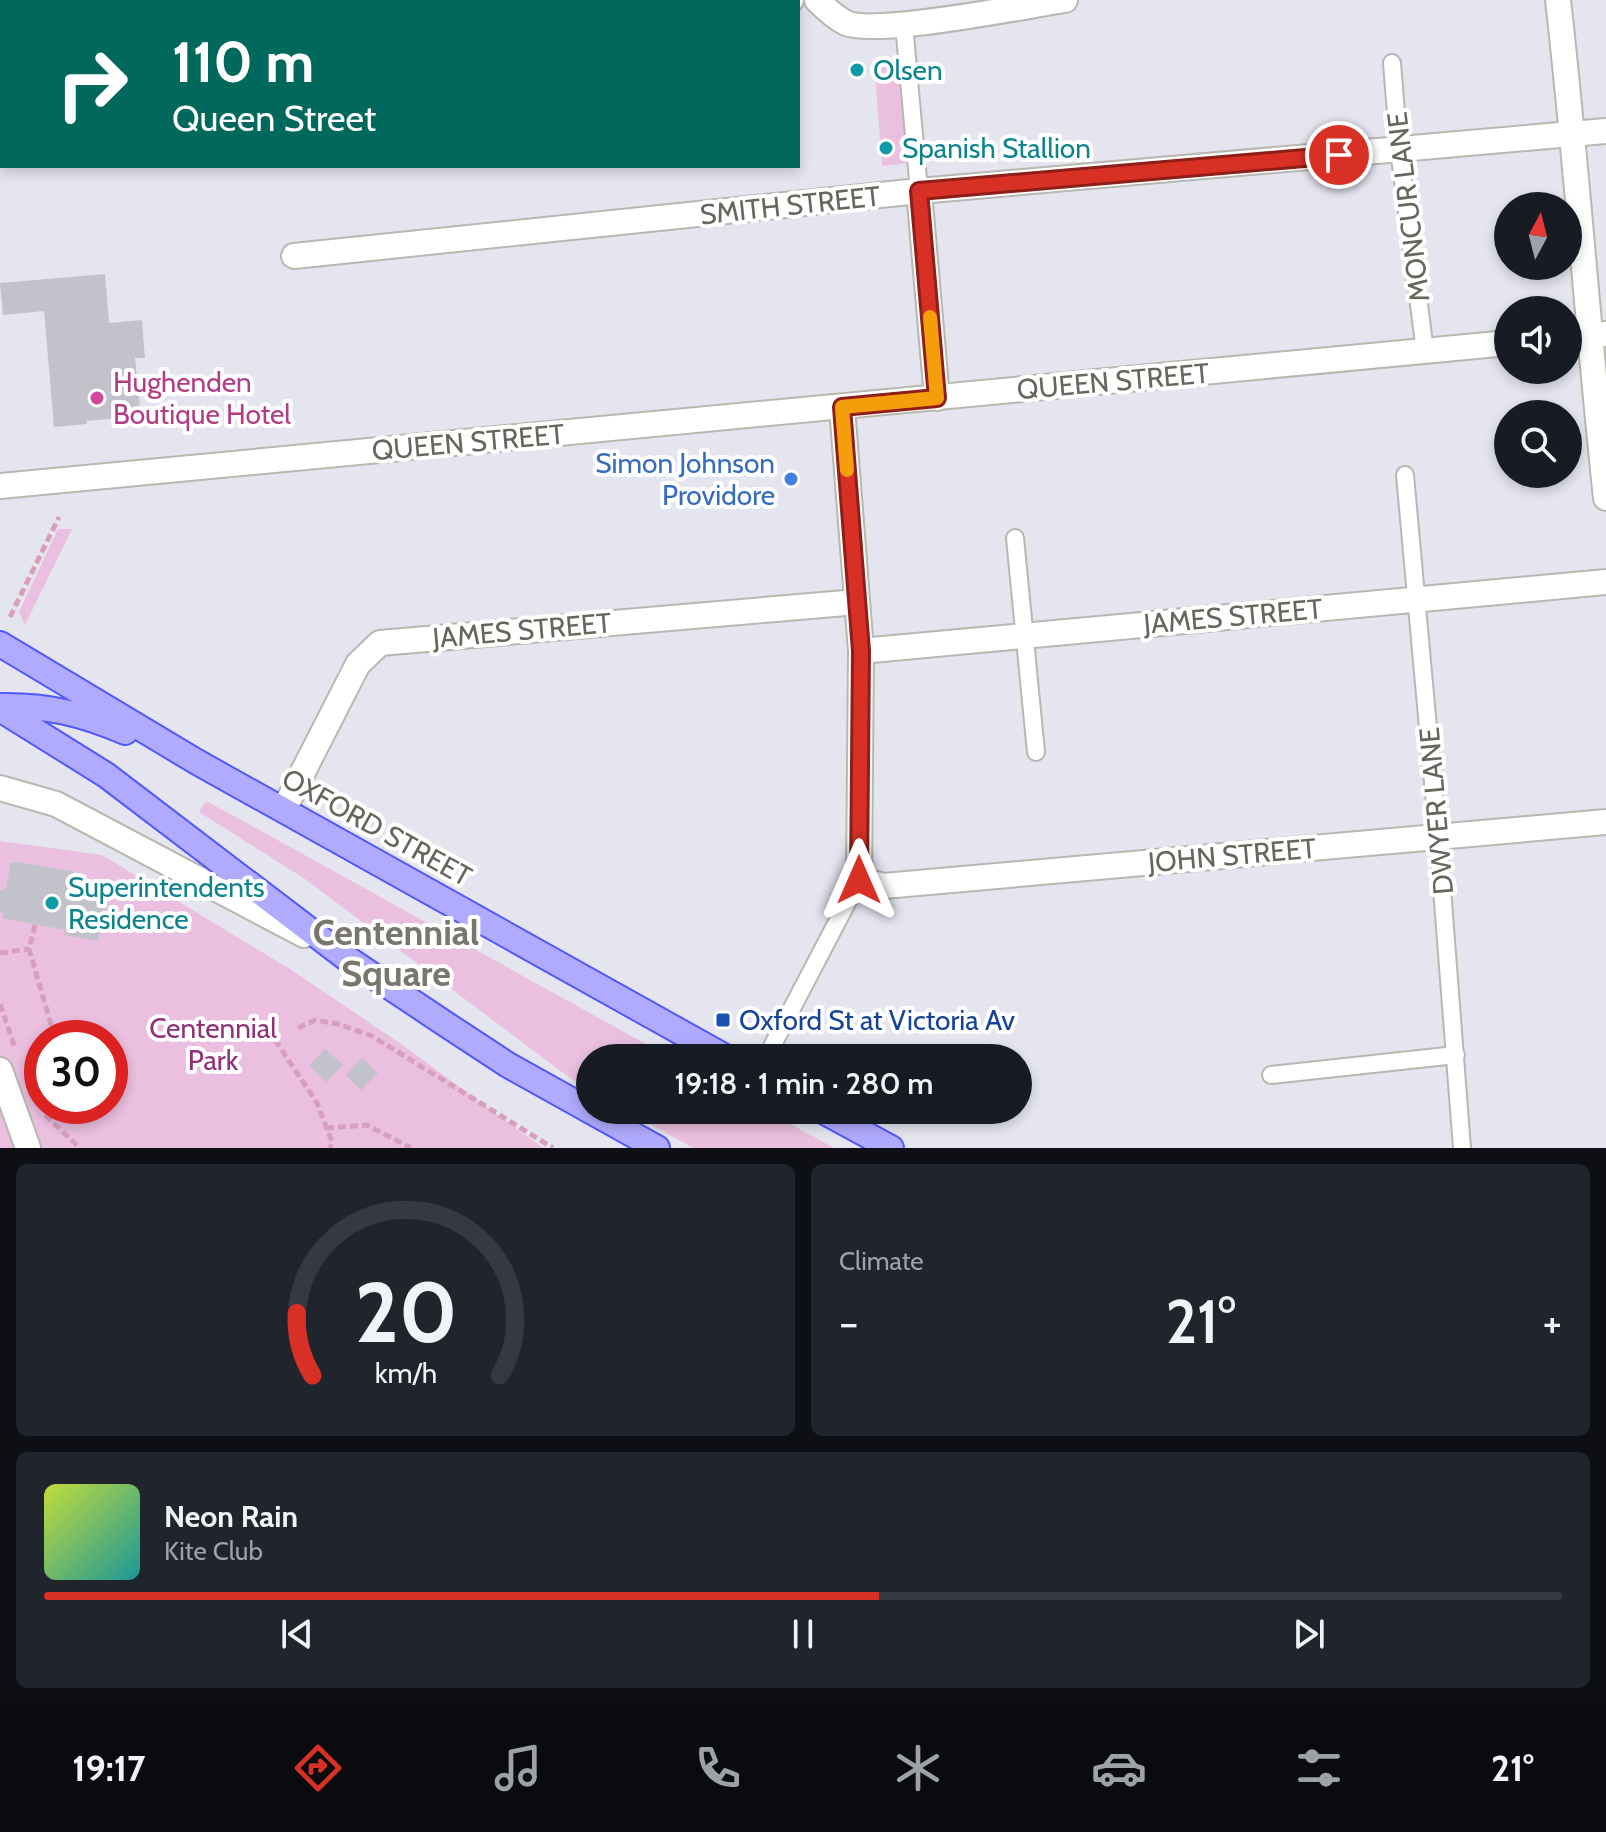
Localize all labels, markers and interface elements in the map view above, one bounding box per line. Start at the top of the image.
text: 110 m [172,28,314,96]
icon: right [40,32,144,136]
place label: Olsen [873,53,943,87]
marker: Olsen [848,61,866,79]
text: Queen Street [172,96,376,140]
street label: MONCUR LANE [1379,110,1437,304]
pin [1305,121,1373,189]
place label: Spanish Stallion [902,131,1091,165]
icon: arrive [1317,133,1361,177]
marker: Spanish Stallion [877,139,895,157]
street label: SMITH STREET [698,179,882,231]
north arrow [1494,192,1582,280]
map controls [1494,192,1582,488]
button: sound [1494,296,1582,384]
street label: QUEEN STREET [1015,356,1211,406]
place label: Hughenden Boutique Hotel [113,365,291,431]
marker: Hughenden Boutique Hotel [88,389,106,407]
button: search [1494,400,1582,488]
street label: QUEEN STREET [370,417,566,467]
place label: Simon Johnson Providore [595,446,775,512]
marker: Simon Johnson Providore [782,470,800,488]
street label: JAMES STREET [1141,591,1324,641]
street label: JAMES STREET [430,605,613,655]
street label: DWYER LANE [1412,726,1460,896]
street label: OXFORD STREET [276,761,478,893]
street label: JOHN STREET [1146,831,1318,879]
position arrow [817,838,901,922]
place label: Superintendents Residence [68,870,265,936]
marker: Superintendents Residence [43,894,61,912]
district label: Centennial Square [313,910,479,995]
place label: Oxford St at Victoria Av [739,1003,1015,1037]
park label: Centennial Park [149,1011,277,1077]
marker: Oxford St at Victoria Av [714,1011,732,1029]
speed limit sign: 30 [24,1020,128,1124]
text: 19:18 · 1 min · 280 m [675,1065,933,1102]
text: Climate [839,1245,924,1277]
text: 20 [354,1262,457,1363]
text: 21° [1165,1285,1236,1358]
text: − [839,1296,858,1349]
text: + [1543,1296,1562,1349]
text: km/h [374,1355,437,1390]
text: Neon Rain [164,1498,298,1535]
text: Kite Club [164,1535,263,1567]
icon: previous [275,1612,319,1656]
icon: pause [781,1612,825,1656]
icon: next [1287,1612,1331,1656]
icon: directions [290,1740,346,1796]
icon: music [490,1740,546,1796]
icon: phone [690,1740,746,1796]
icon: climate [890,1740,946,1796]
icon: car [1091,1740,1147,1796]
icon: filters [1291,1740,1347,1796]
text: 19:17 [72,1746,145,1790]
text: 21° [1491,1746,1534,1790]

